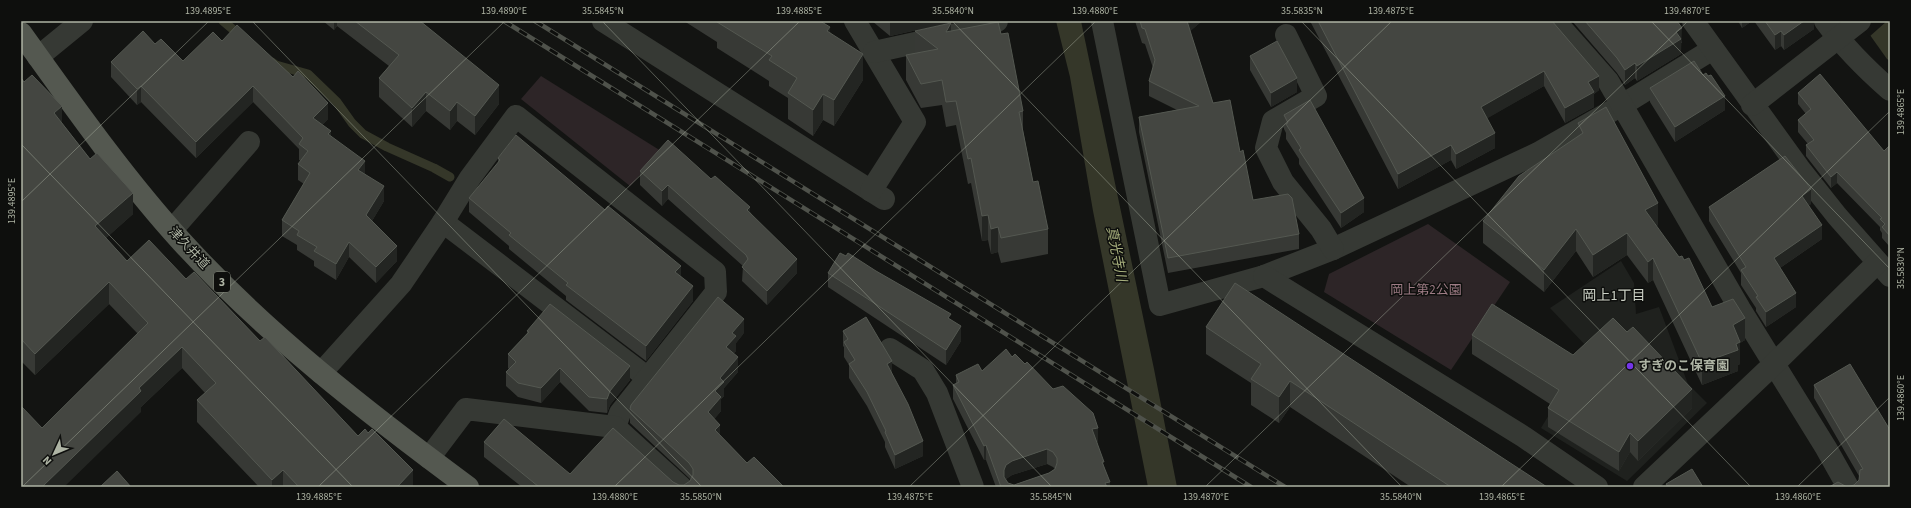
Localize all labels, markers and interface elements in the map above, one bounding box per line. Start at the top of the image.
text: 139.4895°E [185,4,231,18]
text: 139.4890°E [481,4,527,18]
text: 35.5845°N [582,4,624,18]
text: 139.4885°E [776,4,822,18]
text: 35.5840°N [932,4,974,18]
text: 139.4880°E [1072,4,1118,18]
text: 35.5835°N [1281,4,1323,18]
text: 139.4875°E [1368,4,1414,18]
text: 139.4870°E [1664,4,1710,18]
text: 139.4865°E [1894,89,1908,135]
text: 139.4895°E [5,178,19,224]
street label: 津久井道 [165,223,213,273]
water label: 真光寺川 [1101,225,1132,285]
text: 35.5830°N [1894,247,1908,289]
road number: 3 [214,272,230,292]
park label: 岡上第2公園 [1390,281,1462,299]
district label: 岡上1丁目 [1583,286,1645,306]
place label: すぎのこ保育園 [1638,357,1729,375]
marker: すぎのこ保育園 [1625,361,1635,371]
text: 139.4860°E [1894,375,1908,421]
north arrow [34,434,74,474]
text: N [39,453,55,468]
text: 139.4885°E [296,490,342,504]
text: 139.4880°E [592,490,638,504]
text: 35.5850°N [680,490,722,504]
text: 139.4875°E [887,490,933,504]
text: 35.5845°N [1030,490,1072,504]
text: 139.4870°E [1183,490,1229,504]
text: 35.5840°N [1380,490,1422,504]
text: 139.4865°E [1479,490,1525,504]
text: 139.4860°E [1775,490,1821,504]

